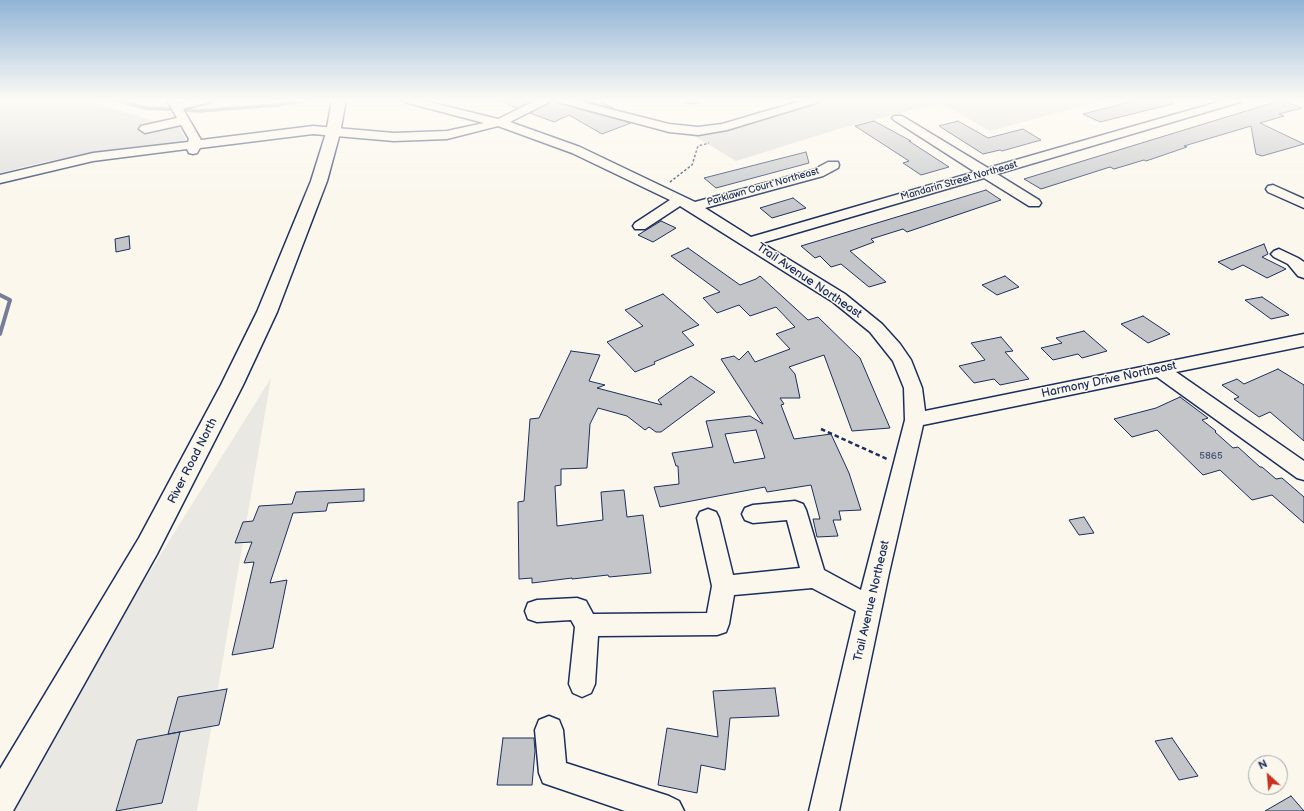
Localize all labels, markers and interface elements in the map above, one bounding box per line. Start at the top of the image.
street label: Mandarin Street Northeast [899,159,1019,203]
street label: Parklawn Court Northeast [706,165,820,209]
street label: Trail Avenue Northeast [754,240,864,322]
street label: Harmony Drive Northeast [1040,359,1178,401]
street label: River Road North [165,416,221,506]
house number: 5865 [1199,450,1223,462]
street label: Trail Avenue Northeast [851,539,893,663]
north arrow [1248,755,1288,795]
text: N [1256,757,1270,772]

